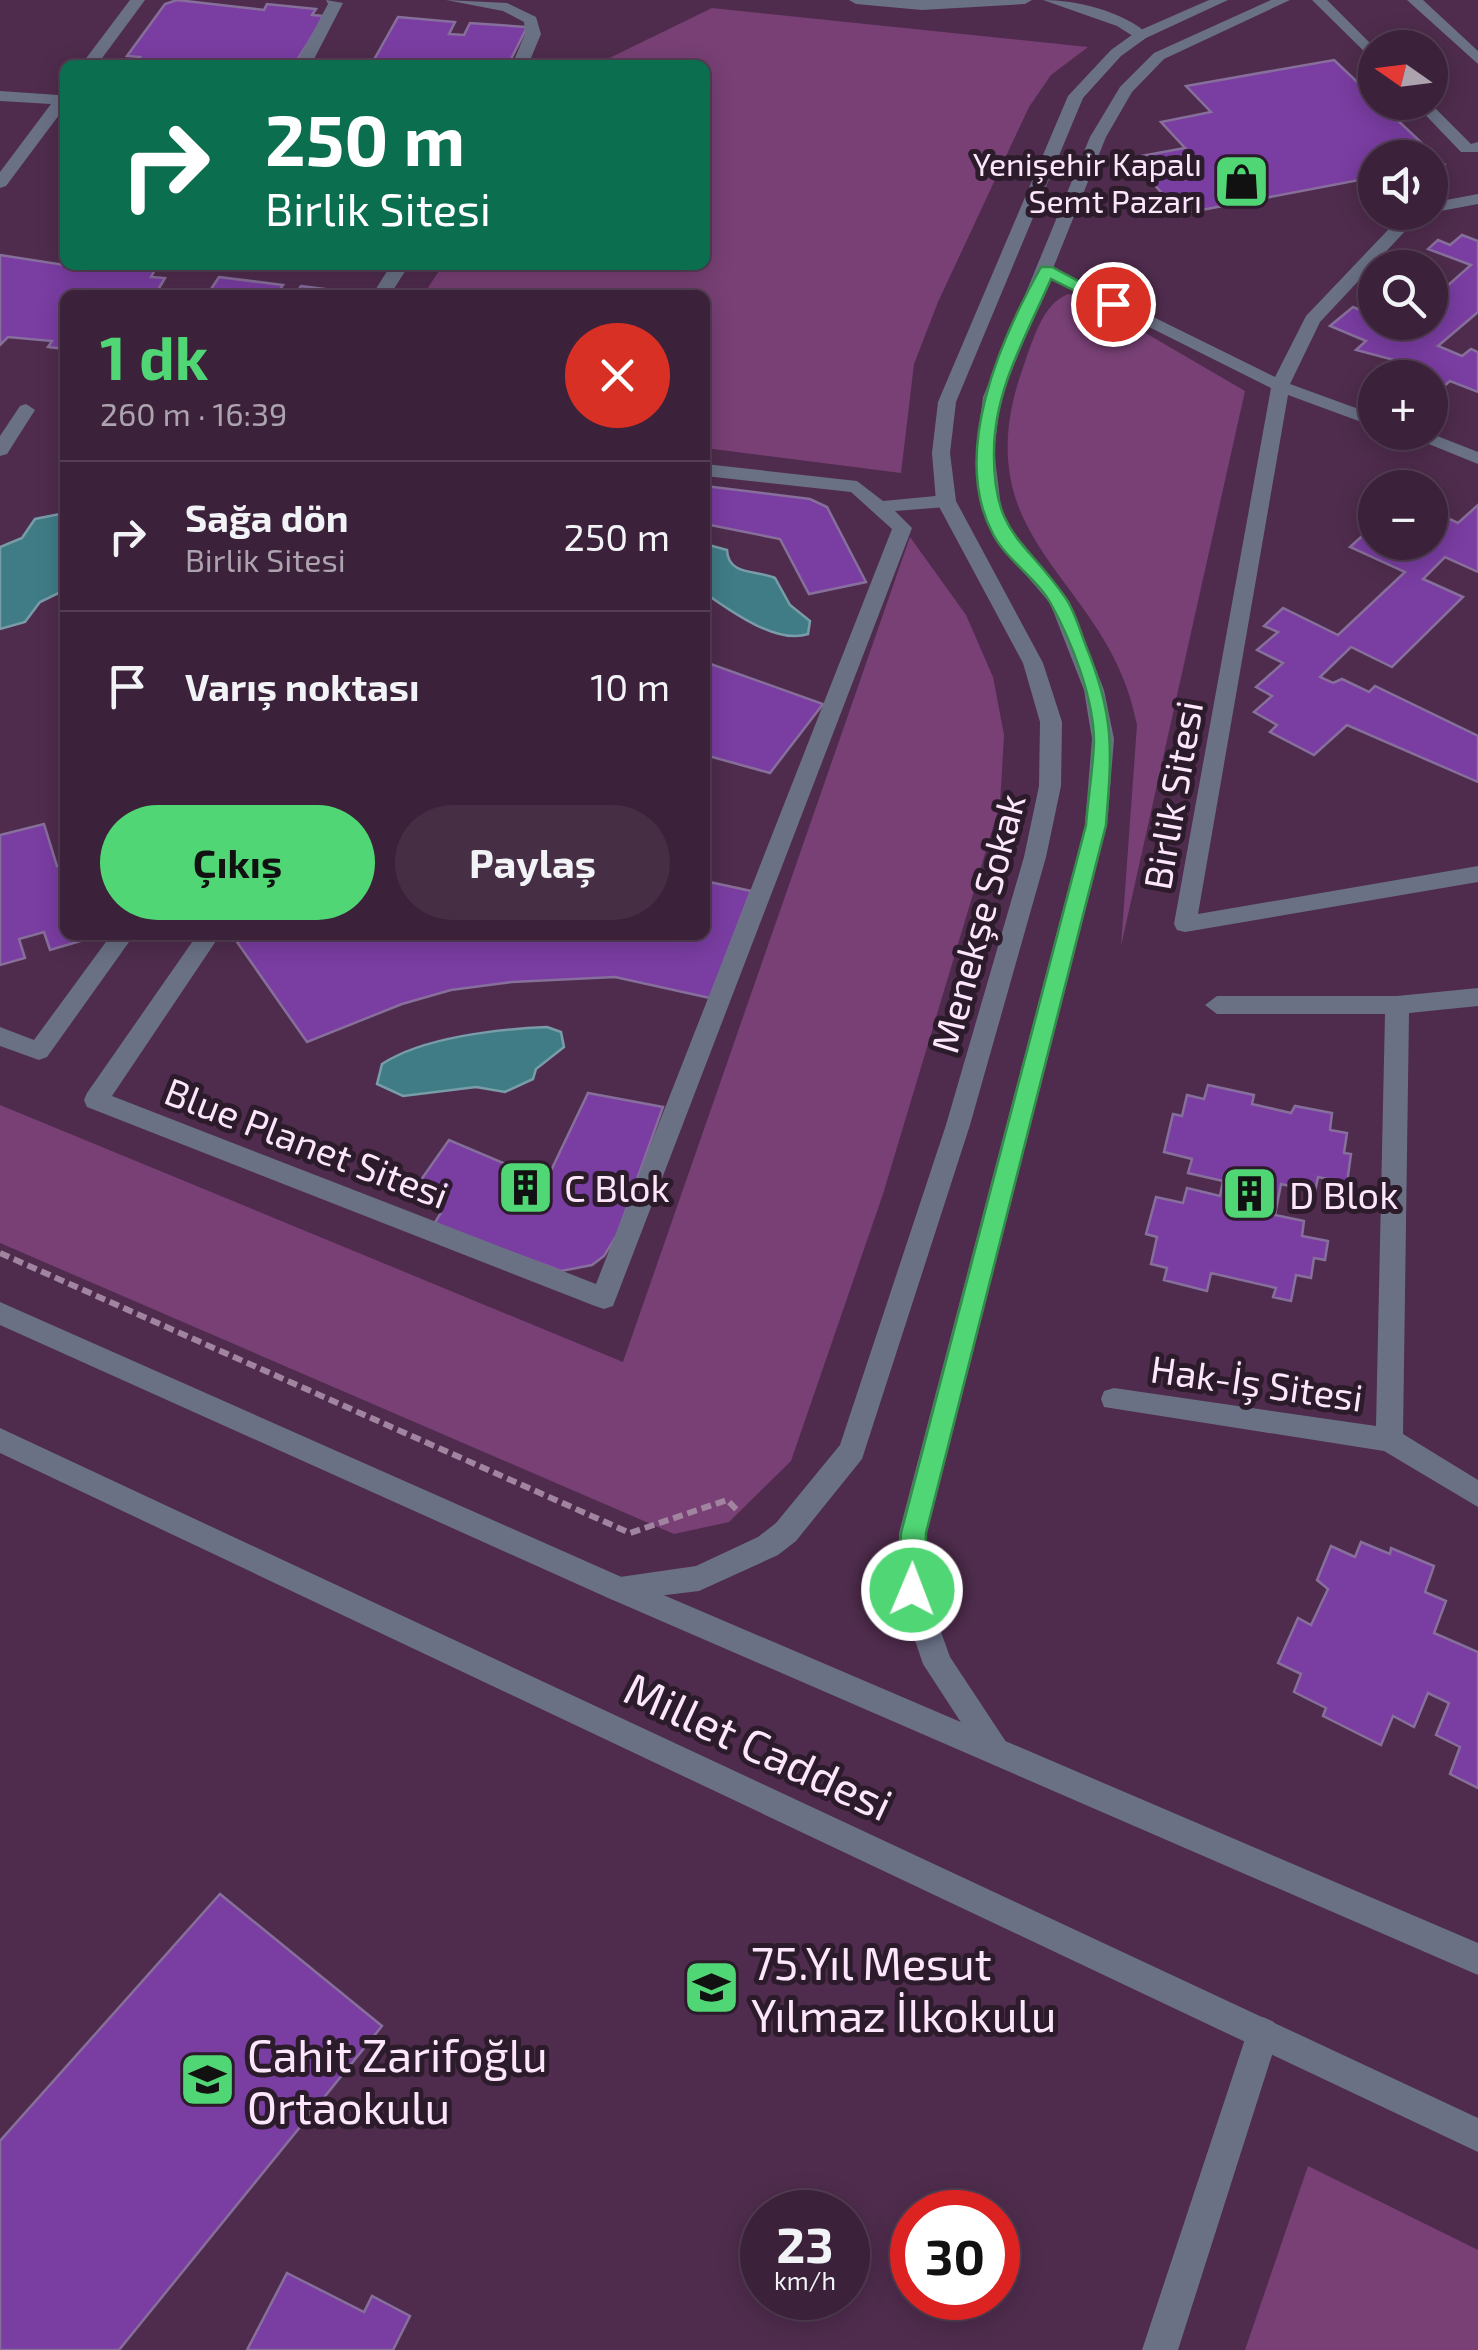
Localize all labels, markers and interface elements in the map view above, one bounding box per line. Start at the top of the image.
north arrow [1358,30,1448,120]
map controls [1358,30,1448,560]
text: 250 m [265,96,465,180]
icon: right [100,100,230,230]
button: sound [1358,140,1448,230]
place label: Yenişehir Kapalı Semt Pazarı [973,144,1202,219]
shop icon: Yenişehir Kapalı Semt Pazarı [1211,151,1271,211]
text: Birlik Sitesi [265,181,491,235]
button: search [1358,250,1448,340]
pin [1071,262,1156,347]
icon: arrive [1086,277,1141,332]
text: 1 dk [100,320,208,392]
button: close [565,323,670,428]
button: + [1358,360,1448,450]
text: 260 m · 16:39 [100,394,287,432]
button: − [1358,470,1448,560]
text: Sağa dön [185,494,349,540]
icon: right [100,509,155,564]
text: 250 m [564,513,670,559]
text: Birlik Sitesi [185,540,346,578]
icon: arrive [100,659,155,714]
text: Varış noktası [185,663,420,709]
text: 10 m [590,663,670,709]
street label: Birlik Sitesi [1133,697,1211,893]
street label: Menekşe Sokak [920,788,1035,1058]
button: Çıkış [100,805,375,920]
button: Paylaş [395,805,670,920]
street label: Blue Planet Sitesi [159,1067,455,1217]
building icon: C Blok [495,1157,555,1217]
place label: C Blok [564,1164,670,1210]
building icon: D Blok [1220,1164,1280,1224]
place label: D Blok [1289,1171,1398,1217]
street label: Hak-İş Sitesi [1148,1344,1366,1421]
position arrow [860,1538,964,1642]
street label: Millet Caddesi [617,1659,901,1831]
place label: 75.Yıl Mesut Yılmaz İlkokulu [751,1935,1056,2041]
school or university icon: 75.Yıl Mesut Yılmaz İlkokulu [682,1958,742,2018]
place label: Cahit Zarifoğlu Ortaokulu [247,2027,548,2133]
school or university icon: Cahit Zarifoğlu Ortaokulu [178,2050,238,2110]
speed limit sign: 30 [890,2190,1020,2320]
text: 23 [776,2213,834,2273]
text: km/h [774,2265,836,2295]

